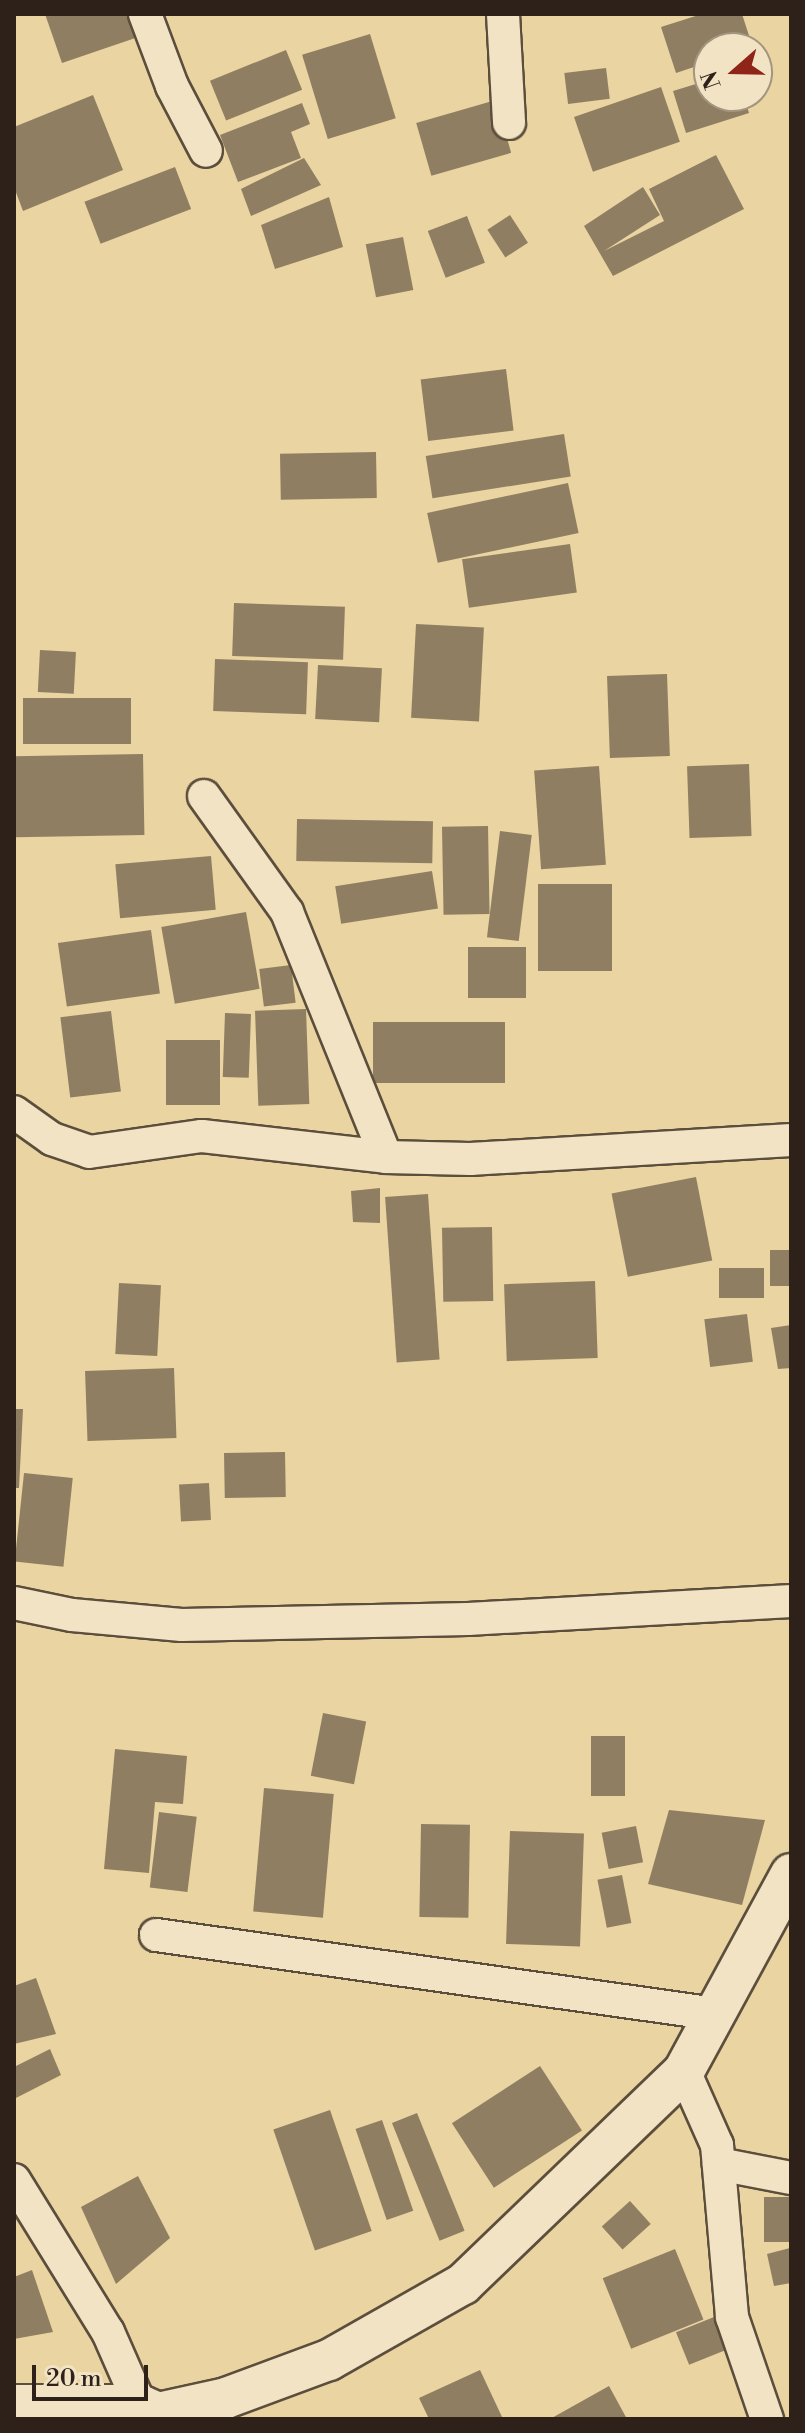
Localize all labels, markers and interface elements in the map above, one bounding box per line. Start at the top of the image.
north arrow [693,32,773,112]
text: N [696,67,728,92]
scale bar [36,2349,152,2399]
text: 20 m [46,2364,102,2394]

